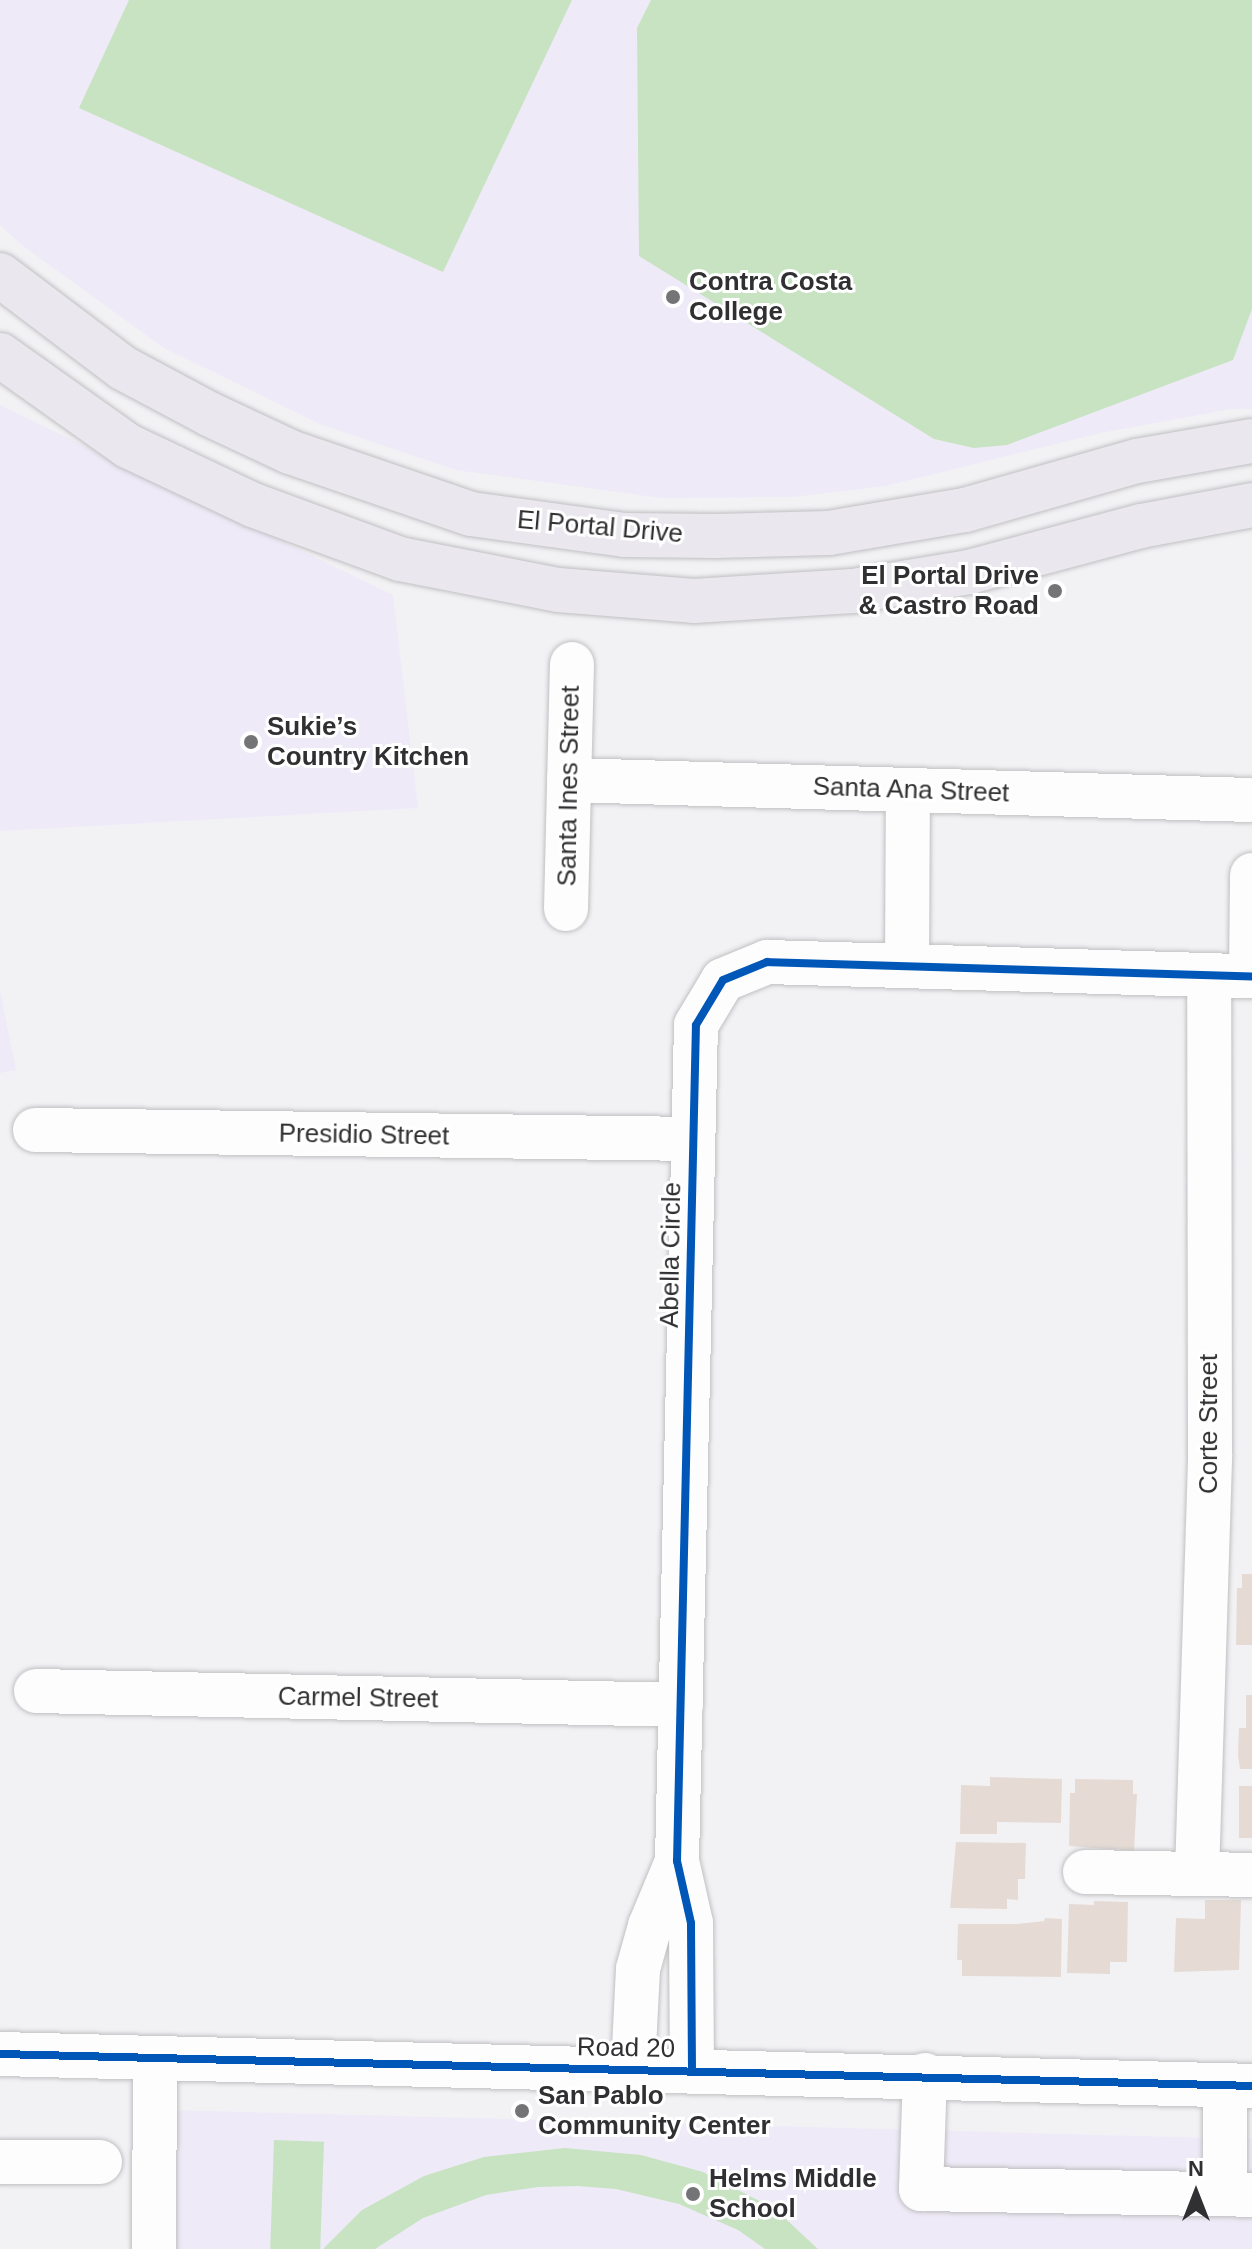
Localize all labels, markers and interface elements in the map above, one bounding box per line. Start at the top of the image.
place label: Contra Costa College [689,266,852,328]
marker: Contra Costa College [664,288,682,306]
street label: El Portal Drive [516,504,684,550]
place label: El Portal Drive & Castro Road [858,560,1039,622]
marker: El Portal Drive & Castro Road [1046,582,1064,600]
street label: Santa Ines Street [552,685,586,887]
place label: Sukie’s Country Kitchen [267,711,469,772]
marker: Sukie’s Country Kitchen [242,733,260,751]
street label: Santa Ana Street [812,771,1010,809]
street label: Presidio Street [278,1118,450,1152]
street label: Abella Circle [654,1182,688,1328]
street label: Corte Street [1193,1354,1225,1494]
street label: Carmel Street [278,1681,438,1715]
street label: Road 20 [577,2032,675,2064]
place label: San Pablo Community Center [538,2080,771,2142]
marker: San Pablo Community Center [513,2102,531,2120]
north arrow [1156,2153,1236,2233]
text: N [1188,2156,1204,2181]
place label: Helms Middle School [709,2163,877,2224]
marker: Helms Middle School [684,2185,702,2203]

